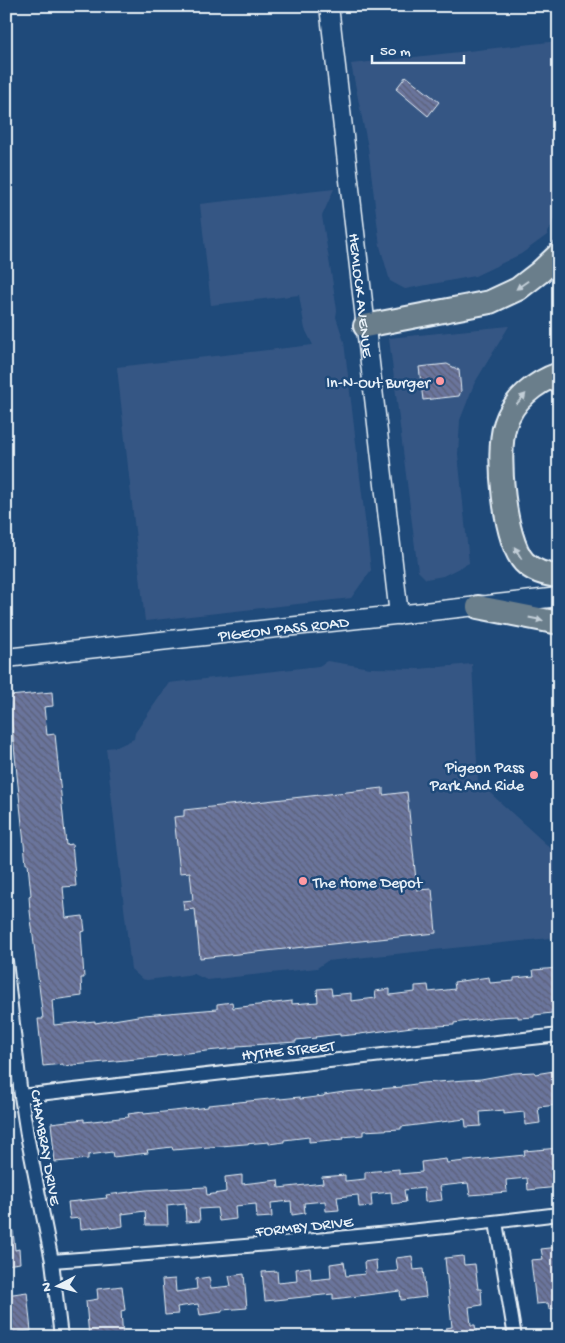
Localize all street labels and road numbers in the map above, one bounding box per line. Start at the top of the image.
street label: HEMLOCK AVENUE [342,232,375,360]
street label: PIGEON PASS ROAD [216,614,351,648]
street label: HYTHE STREET [241,1038,337,1067]
street label: CHAMBRAY DRIVE [24,1088,63,1208]
street label: FORMBY DRIVE [254,1214,355,1243]

